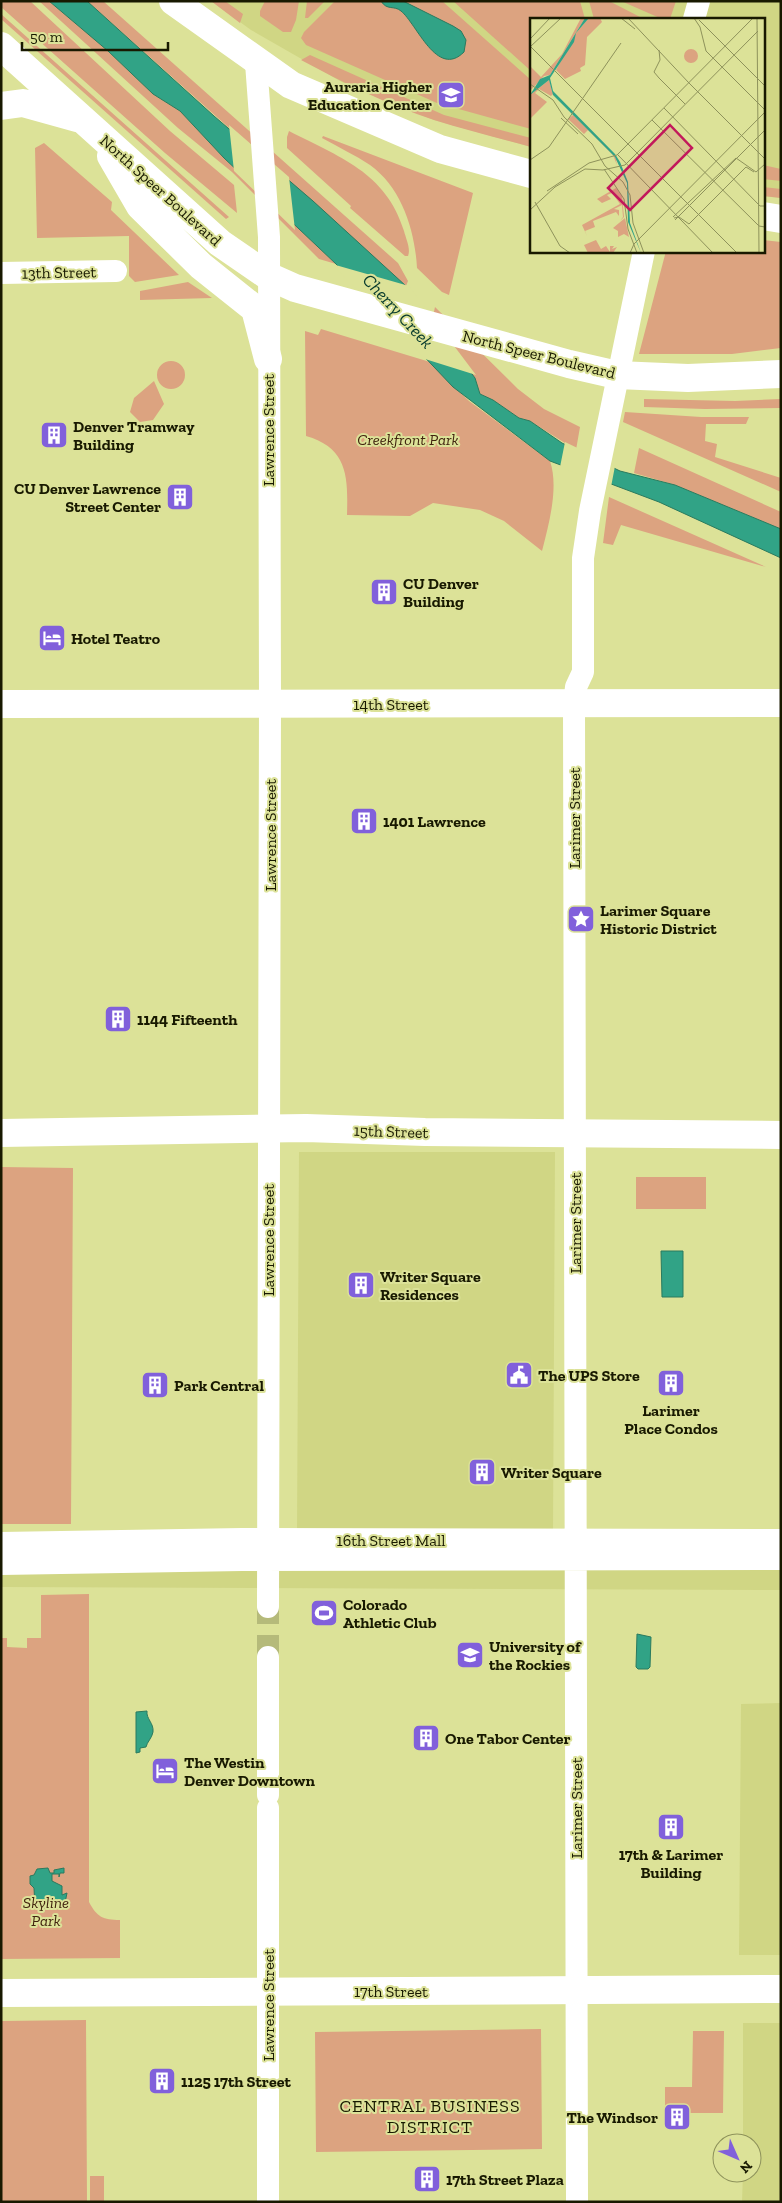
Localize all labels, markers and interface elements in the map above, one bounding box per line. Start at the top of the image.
inset map [530,18,764,252]
scale bar [22,20,169,52]
text: 50 m [30,28,63,46]
place label: Auraria Higher Education Center [308,77,432,114]
school or university icon: Auraria Higher Education Center [436,80,466,110]
street label: North Speer Boulevard [96,131,225,250]
street label: 13th Street [22,262,96,283]
water label: Cherry Creek [358,269,438,353]
street label: North Speer Boulevard [460,326,618,383]
street label: Lawrence Street [259,374,278,486]
place label: Denver Tramway Building [73,417,195,454]
building icon: Denver Tramway Building [39,420,69,450]
park label: Creekfront Park [357,430,459,449]
place label: CU Denver Lawrence Street Center [14,479,161,516]
building icon: CU Denver Lawrence Street Center [165,482,195,512]
place label: CU Denver Building [403,574,479,611]
building icon: CU Denver Building [369,577,399,607]
hotel icon: Hotel Teatro [37,623,67,653]
place label: Hotel Teatro [71,629,161,648]
street label: 14th Street [353,695,429,714]
street label: Larimer Street [565,767,584,869]
street label: Lawrence Street [261,779,280,891]
building icon: 1401 Lawrence [349,806,379,836]
place label: 1401 Lawrence [383,812,486,831]
place label: Larimer Square Historic District [600,901,717,938]
place icon: Larimer Square Historic District [566,904,596,934]
building icon: 1144 Fifteenth [103,1004,133,1034]
place label: 1144 Fifteenth [137,1010,238,1029]
street label: 15th Street [353,1121,429,1142]
street label: Larimer Street [566,1172,585,1274]
street label: Lawrence Street [259,1184,278,1296]
place label: Writer Square Residences [380,1267,481,1304]
building icon: Writer Square Residences [346,1270,376,1300]
public building icon: The UPS Store [504,1360,534,1390]
place label: The UPS Store [538,1366,640,1385]
building icon: Larimer Place Condos [656,1368,686,1398]
building icon: Park Central [140,1370,170,1400]
place label: Park Central [174,1376,264,1395]
place label: Larimer Place Condos [624,1401,718,1438]
building icon: Writer Square [467,1457,497,1487]
place label: Writer Square [501,1463,602,1482]
street label: 16th Street Mall [336,1531,446,1550]
place label: Colorado Athletic Club [343,1595,437,1632]
sports icon: Colorado Athletic Club [309,1598,339,1628]
place label: University of the Rockies [489,1637,582,1674]
school or university icon: University of the Rockies [455,1640,485,1670]
building icon: One Tabor Center [411,1723,441,1753]
place label: One Tabor Center [445,1729,571,1748]
place label: The Westin Denver Downtown [184,1753,315,1790]
hotel icon: The Westin Denver Downtown [150,1756,180,1786]
street label: Larimer Street [567,1757,586,1859]
building icon: 17th & Larimer Building [656,1812,686,1842]
place label: 17th & Larimer Building [619,1845,723,1882]
park label: Skyline Park [23,1893,69,1930]
street label: Lawrence Street [259,1949,278,2061]
street label: 17th Street [354,1982,428,2001]
building icon: 1125 17th Street [147,2066,177,2096]
place label: 1125 17th Street [181,2072,291,2091]
district label: CENTRAL BUSINESS DISTRICT [339,2095,521,2138]
building icon: The Windsor [662,2102,692,2132]
place label: The Windsor [567,2108,658,2127]
north arrow [712,2133,762,2183]
text: N [736,2157,756,2177]
building icon: 17th Street Plaza [412,2164,442,2194]
place label: 17th Street Plaza [446,2170,564,2189]

